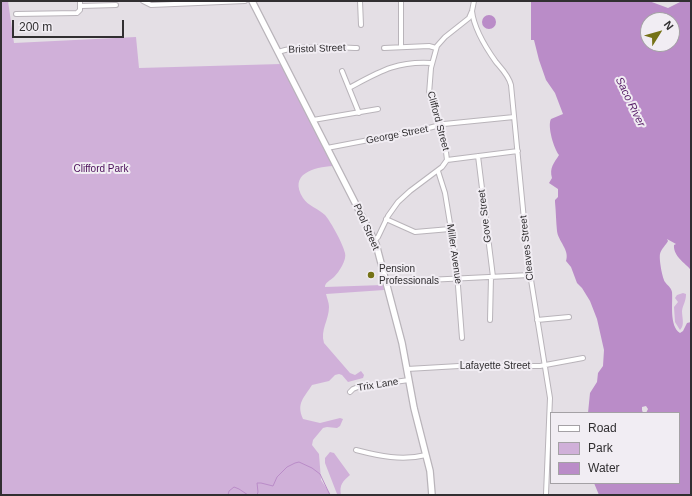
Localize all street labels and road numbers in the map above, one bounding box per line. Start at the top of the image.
street label: Bristol Street [288,42,346,56]
street label: Clifford Street [424,90,452,152]
street label: George Street [365,123,429,147]
street label: Gove Street [476,189,494,243]
street label: Pool Street [350,202,382,252]
street label: Cleaves Street [518,215,536,281]
street label: Miller Avenue [444,223,464,285]
street label: Lafayette Street [460,360,530,372]
street label: Trix Lane [357,376,399,394]

